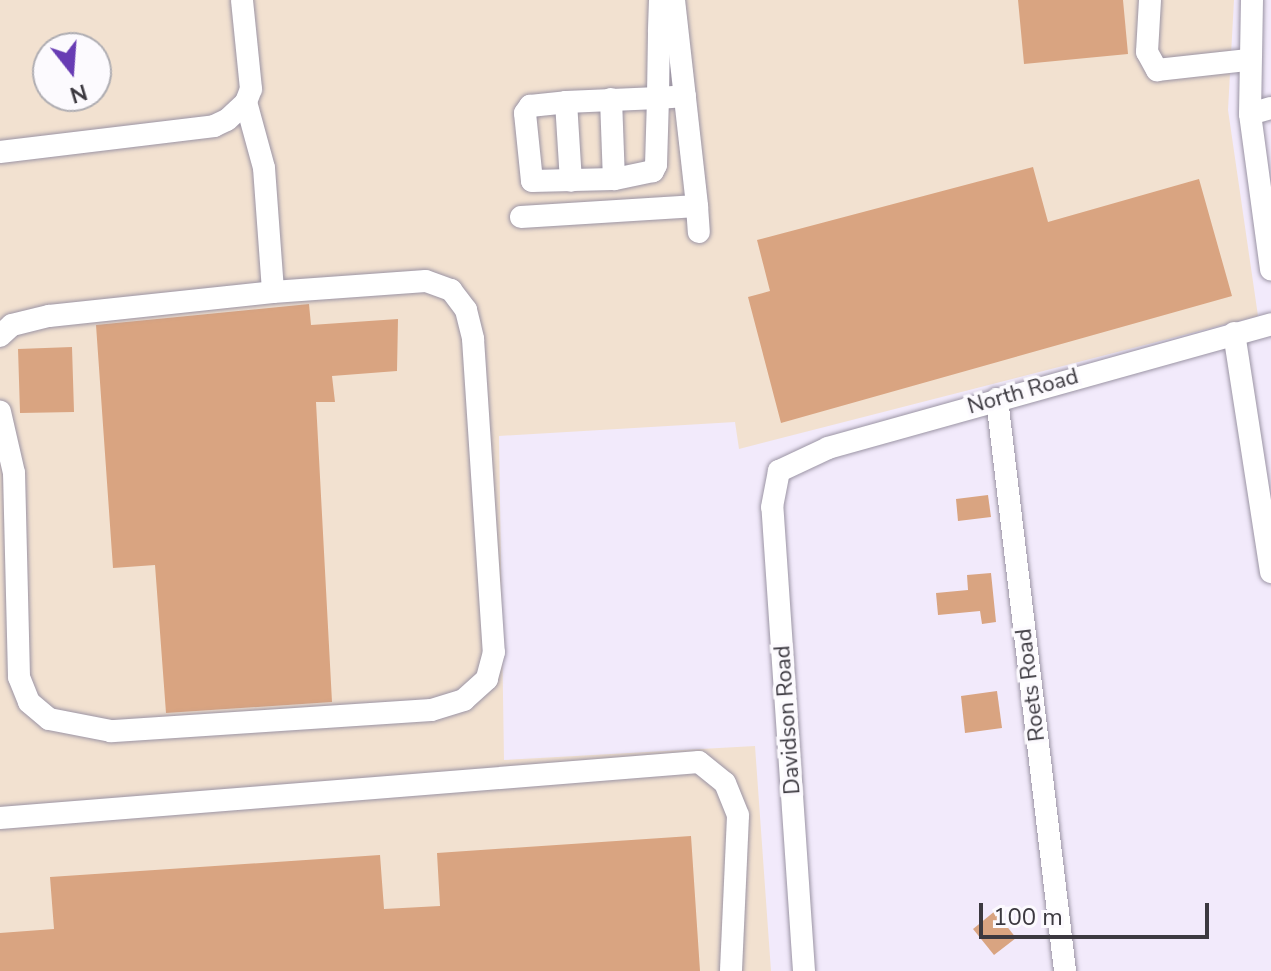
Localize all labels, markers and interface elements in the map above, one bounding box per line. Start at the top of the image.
north arrow [32,32,112,112]
text: N [66,76,91,110]
street label: North Road [965,364,1081,420]
street label: Roets Road [1011,627,1051,743]
street label: Davidson Road [770,645,806,795]
scale bar [983,887,1213,937]
text: 100 m [993,901,1063,933]

